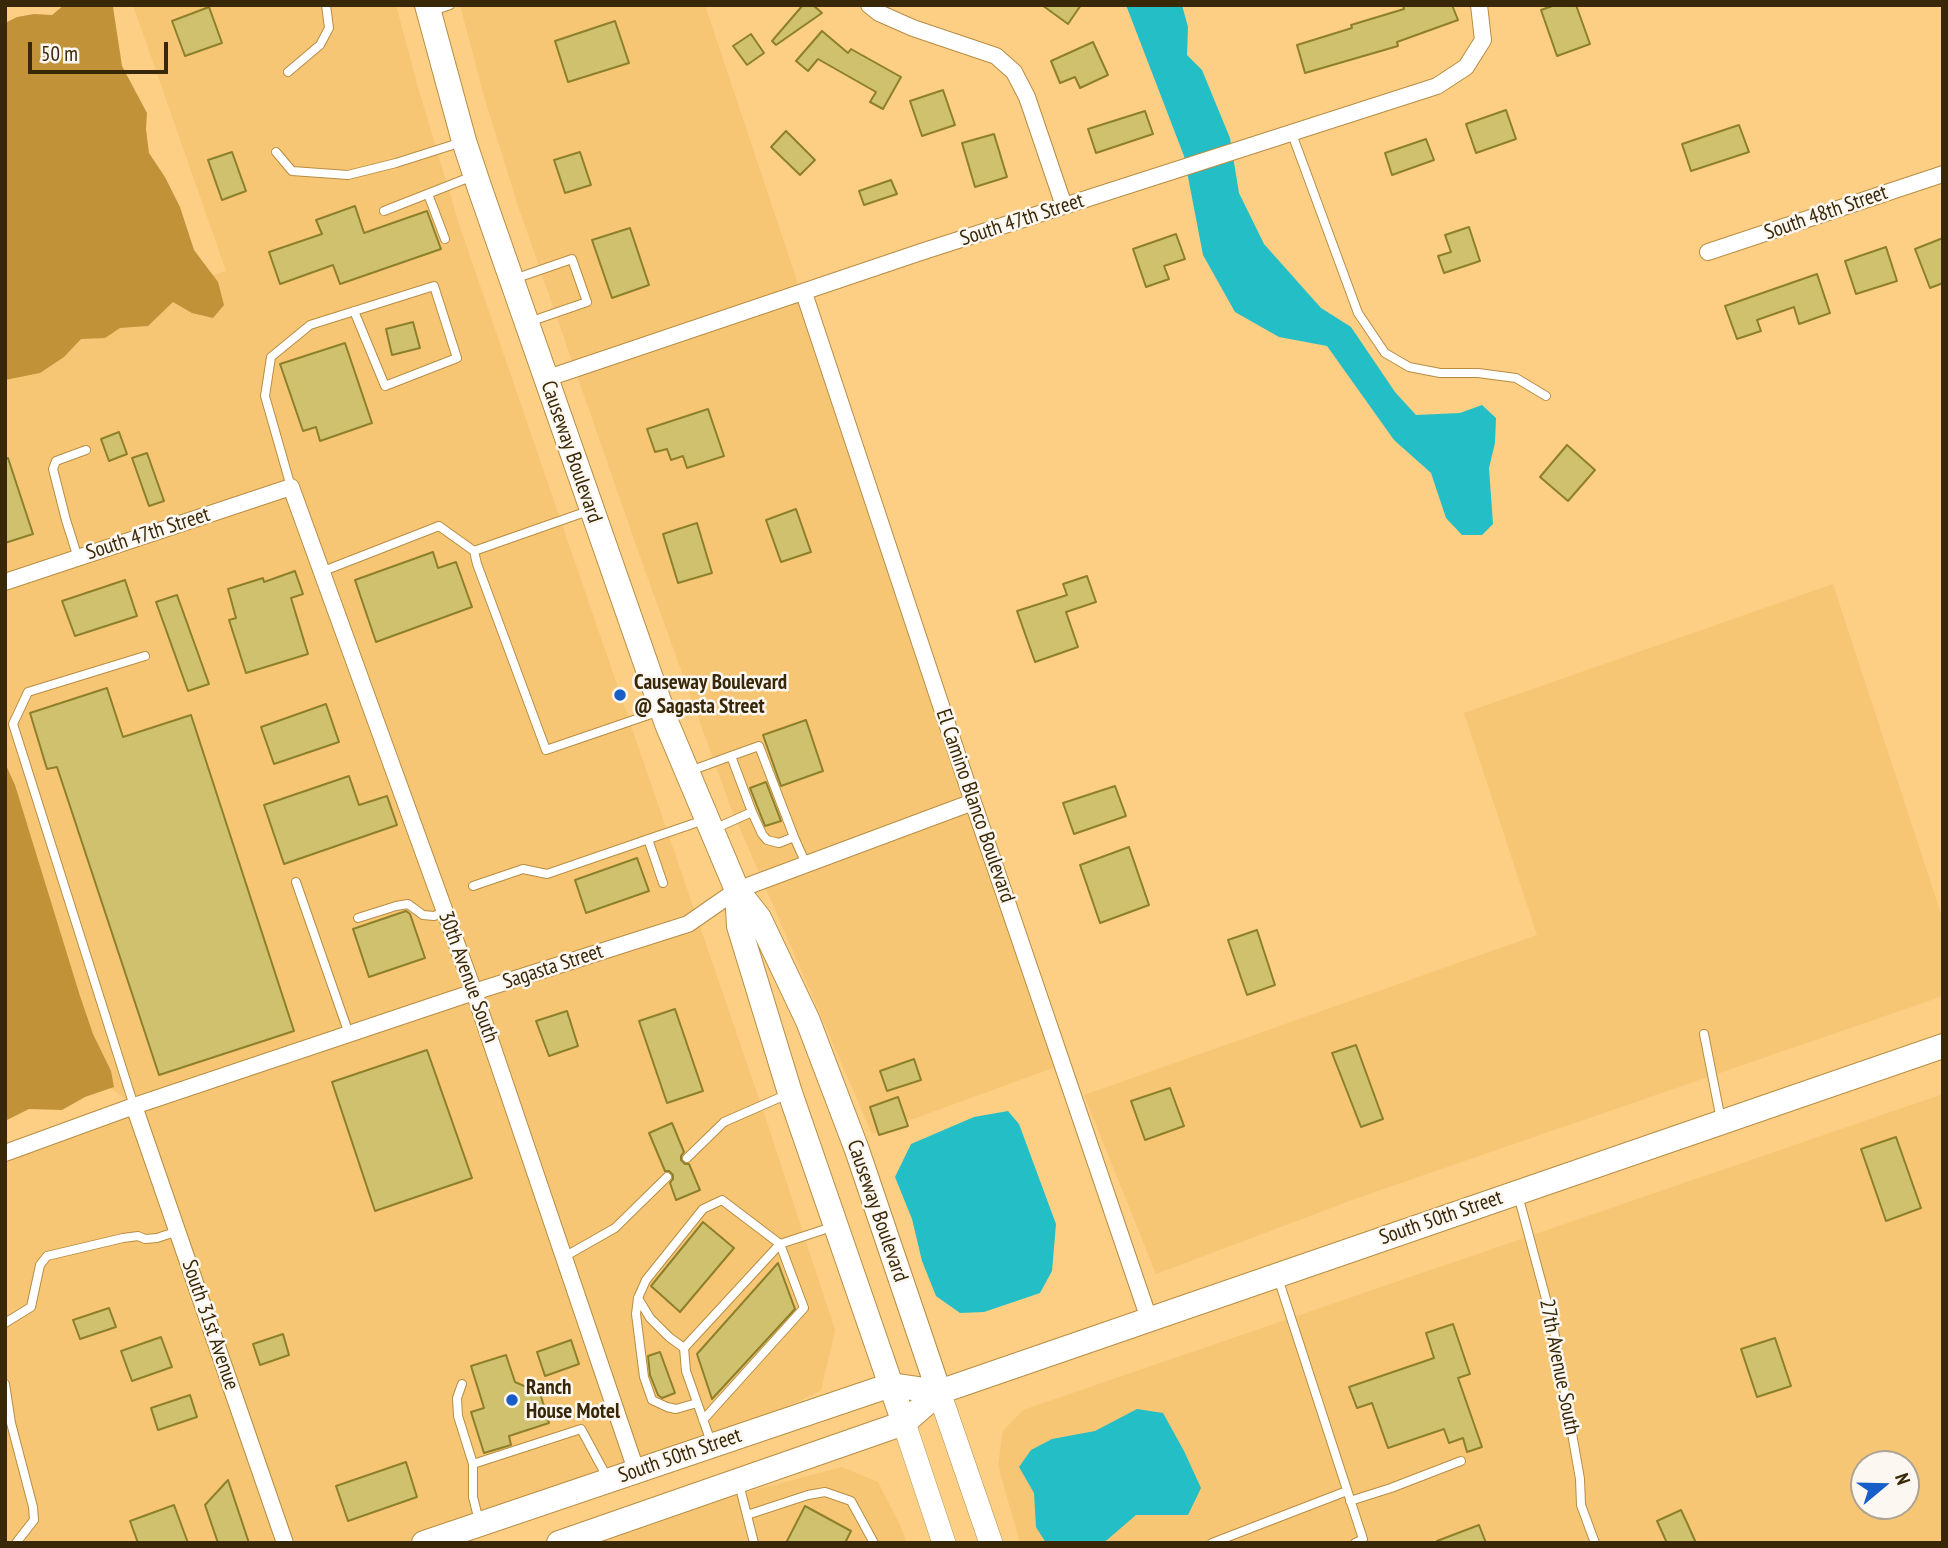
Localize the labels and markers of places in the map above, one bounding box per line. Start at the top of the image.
place label: Causeway Boulevard @ Sagasta Street [634,670,787,720]
marker: Causeway Boulevard @ Sagasta Street [612,687,628,703]
place label: Ranch House Motel [526,1375,620,1425]
marker: Ranch House Motel [504,1392,520,1408]

